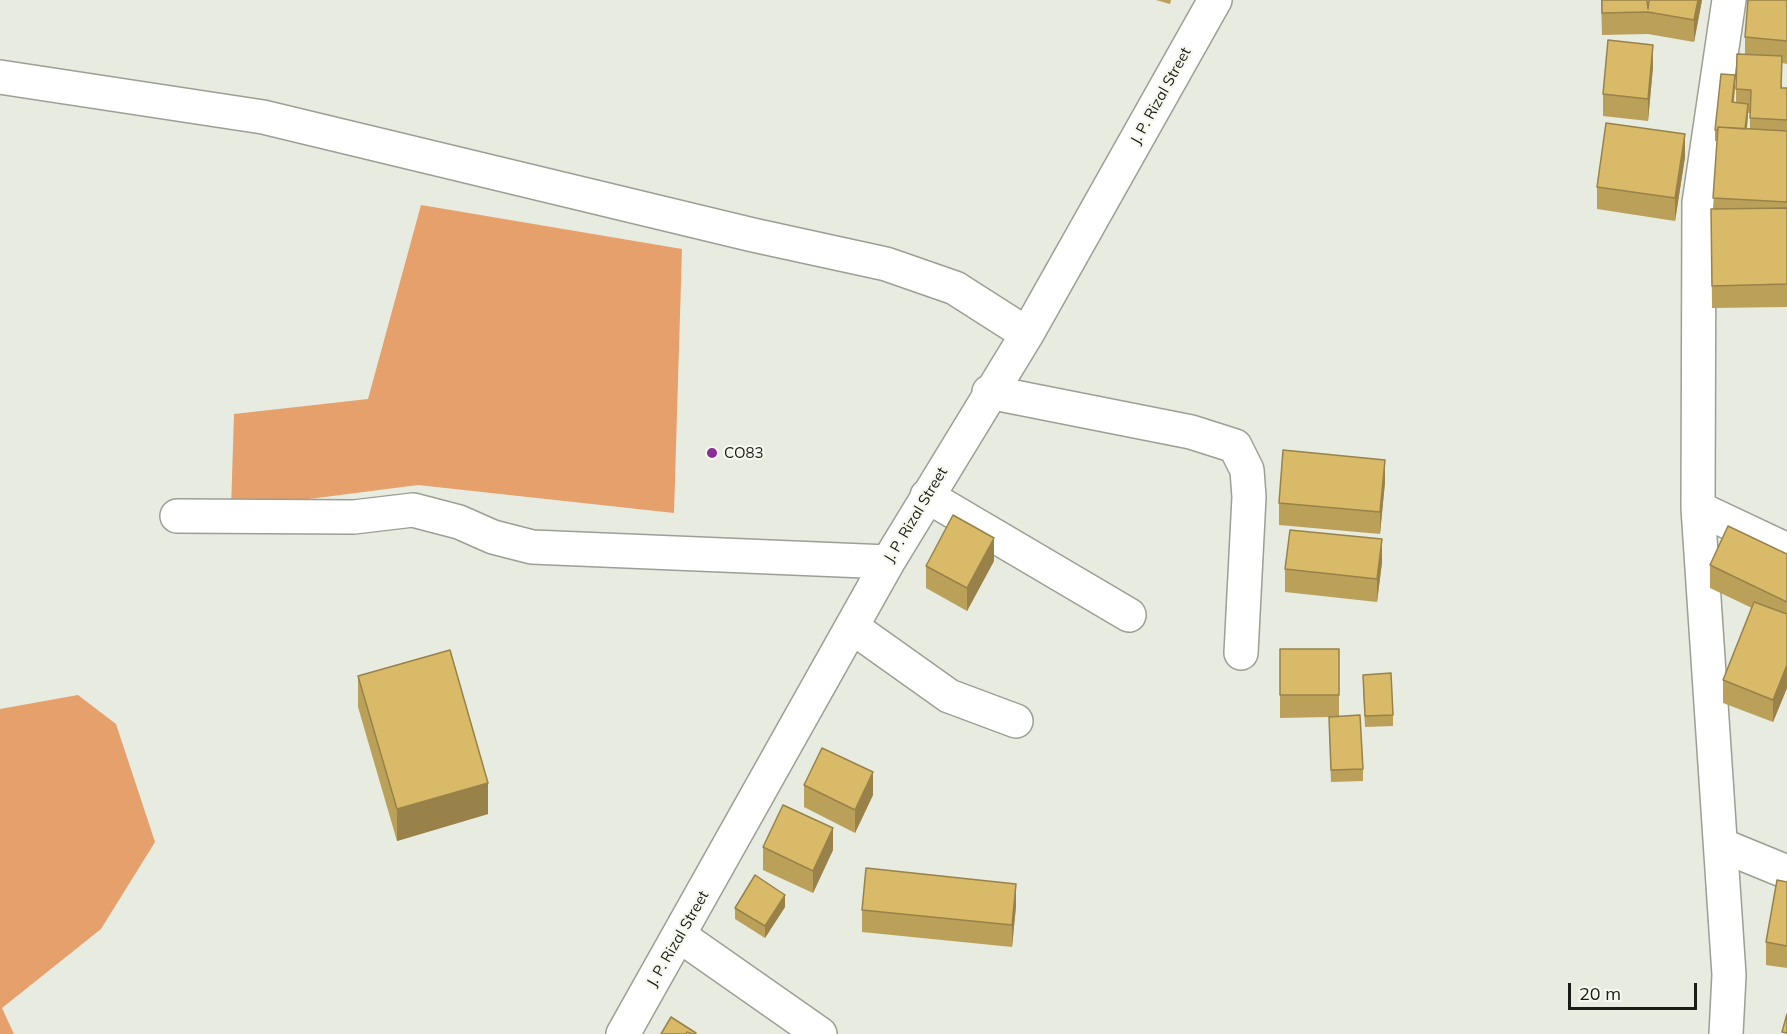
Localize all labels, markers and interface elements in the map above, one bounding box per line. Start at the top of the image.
street label: J. P. Rizal Street [1127,44,1195,148]
place label: CO83 [724,444,764,462]
marker: CO83 [705,446,719,460]
street label: J. P. Rizal Street [880,464,952,566]
street label: J. P. Rizal Street [643,888,713,990]
scale bar [1571,971,1700,1009]
text: 20 m [1579,982,1621,1005]

